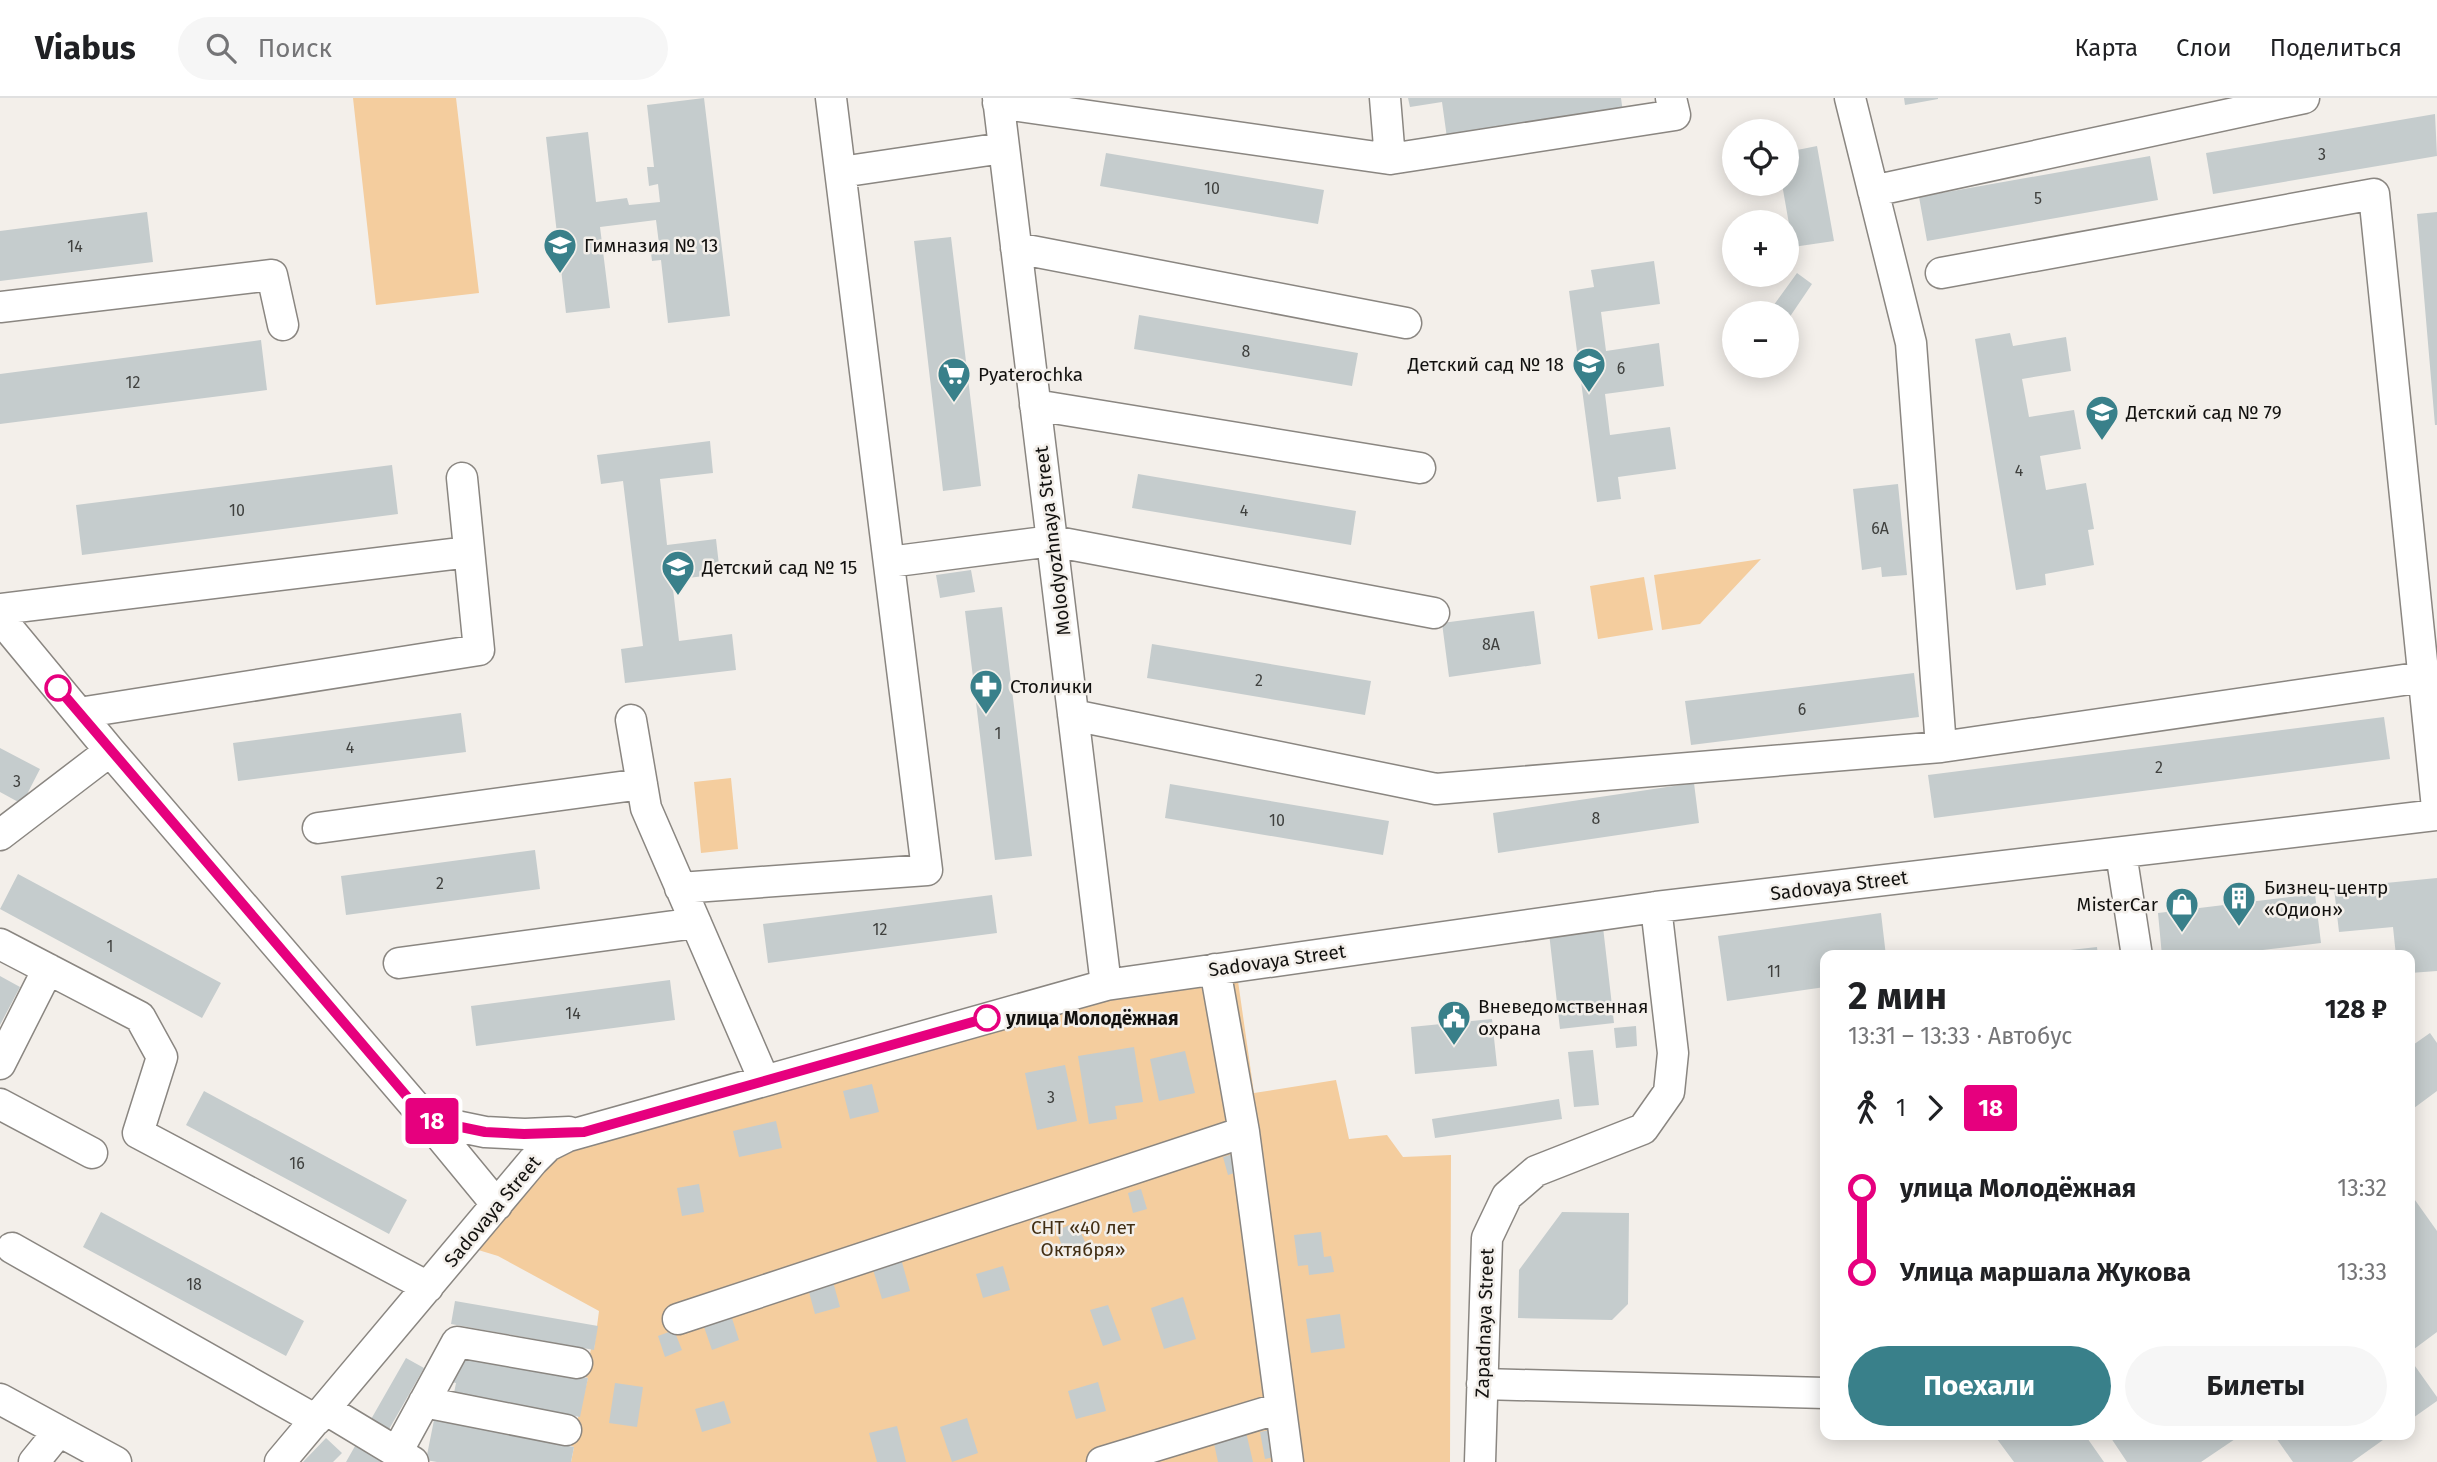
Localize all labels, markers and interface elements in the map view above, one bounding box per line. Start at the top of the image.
search box [178,17,668,80]
text: Viabus [35,28,136,68]
icon: search [202,29,240,67]
text: Поиск [258,33,332,64]
text: Карта [2074,34,2138,62]
text: Слои [2176,34,2232,62]
text: Поделиться [2270,34,2402,62]
map controls [1722,119,1799,378]
button: locate [1722,119,1799,196]
house number: 3 [2318,145,2326,164]
house number: 10 [1204,179,1220,198]
house number: 5 [2034,189,2042,208]
button: + [1722,210,1799,287]
school or university icon: Гимназия № 13 [541,226,579,275]
place label: Гимназия № 13 [584,234,718,257]
house number: 14 [67,237,83,256]
button: − [1722,301,1799,378]
house number: 8 [1242,342,1251,361]
school or university icon: Детский сад № 18 [1570,345,1608,394]
place label: Детский сад № 18 [1407,353,1564,376]
supermarket icon: Pyaterochka [935,355,973,404]
house number: 6 [1617,359,1625,378]
place label: Pyaterochka [978,363,1083,386]
house number: 12 [126,373,140,392]
school or university icon: Детский сад № 79 [2083,393,2121,442]
place label: Детский сад № 79 [2125,401,2282,424]
street label: Molodyozhnaya Street [1029,445,1076,637]
house number: 4 [2015,461,2024,480]
house number: 10 [229,501,245,520]
house number: 4 [1240,501,1249,520]
house number: 6А [1871,519,1890,538]
school or university icon: Детский сад № 15 [659,548,697,597]
place label: Детский сад № 15 [701,556,857,579]
house number: 8А [1482,635,1501,654]
pharmacy icon: Столички [967,667,1005,716]
house number: 2 [1255,671,1263,690]
unlabelled marker [45,675,71,701]
place label: Столички [1010,675,1093,698]
house number: 6 [1798,700,1806,719]
house number: 1 [995,724,1001,743]
house number: 4 [346,738,355,757]
house number: 2 [2155,758,2163,777]
house number: 3 [13,772,21,791]
house number: 8 [1592,809,1601,828]
house number: 10 [1269,811,1285,830]
street label: Sadovaya Street [1769,866,1909,905]
house number: 2 [436,874,444,893]
place label: Бизнец-центр «Одион» [2264,876,2388,921]
building icon: Бизнец-центр «Одион» [2220,879,2258,928]
shop icon: MisterCar [2163,885,2201,934]
place label: MisterCar [2077,893,2159,916]
house number: 12 [873,920,887,939]
house number: 1 [107,937,113,956]
street label: Sadovaya Street [1207,939,1347,981]
house number: 11 [1767,962,1781,981]
text: 2 мин [1848,973,1947,1019]
text: 128 ₽ [2325,994,2387,1025]
place label: Вневедомственная охрана [1478,995,1648,1040]
public building icon: Вневедомственная охрана [1435,998,1473,1047]
house number: 14 [565,1004,581,1023]
marker: улица Молодёжная [974,1005,1000,1031]
place label: улица Молодёжная [1005,1007,1179,1030]
text: 13:31 – 13:33 · Автобус [1848,1022,2072,1050]
house number: 3 [1047,1088,1055,1107]
icon: walk [1848,1089,1886,1127]
icon: forward [1916,1089,1954,1127]
text: 1 [1896,1094,1906,1122]
text: 18 [1978,1094,2003,1122]
line badge: 18 [400,1098,464,1144]
text: 18 [419,1107,445,1135]
street label: Sadovaya Street [439,1151,546,1272]
house number: 16 [289,1154,305,1173]
text: улица Молодёжная [1900,1173,2136,1204]
text: 13:32 [2337,1174,2387,1202]
park label: СНТ «40 лет Октября» [1031,1216,1135,1261]
street label: Zapadnaya Street [1470,1248,1499,1398]
text: Улица маршала Жукова [1900,1257,2191,1288]
text: 13:33 [2337,1258,2387,1286]
house number: 18 [186,1275,202,1294]
button: Поехали [1848,1346,2111,1426]
button: Билеты [2125,1346,2387,1426]

